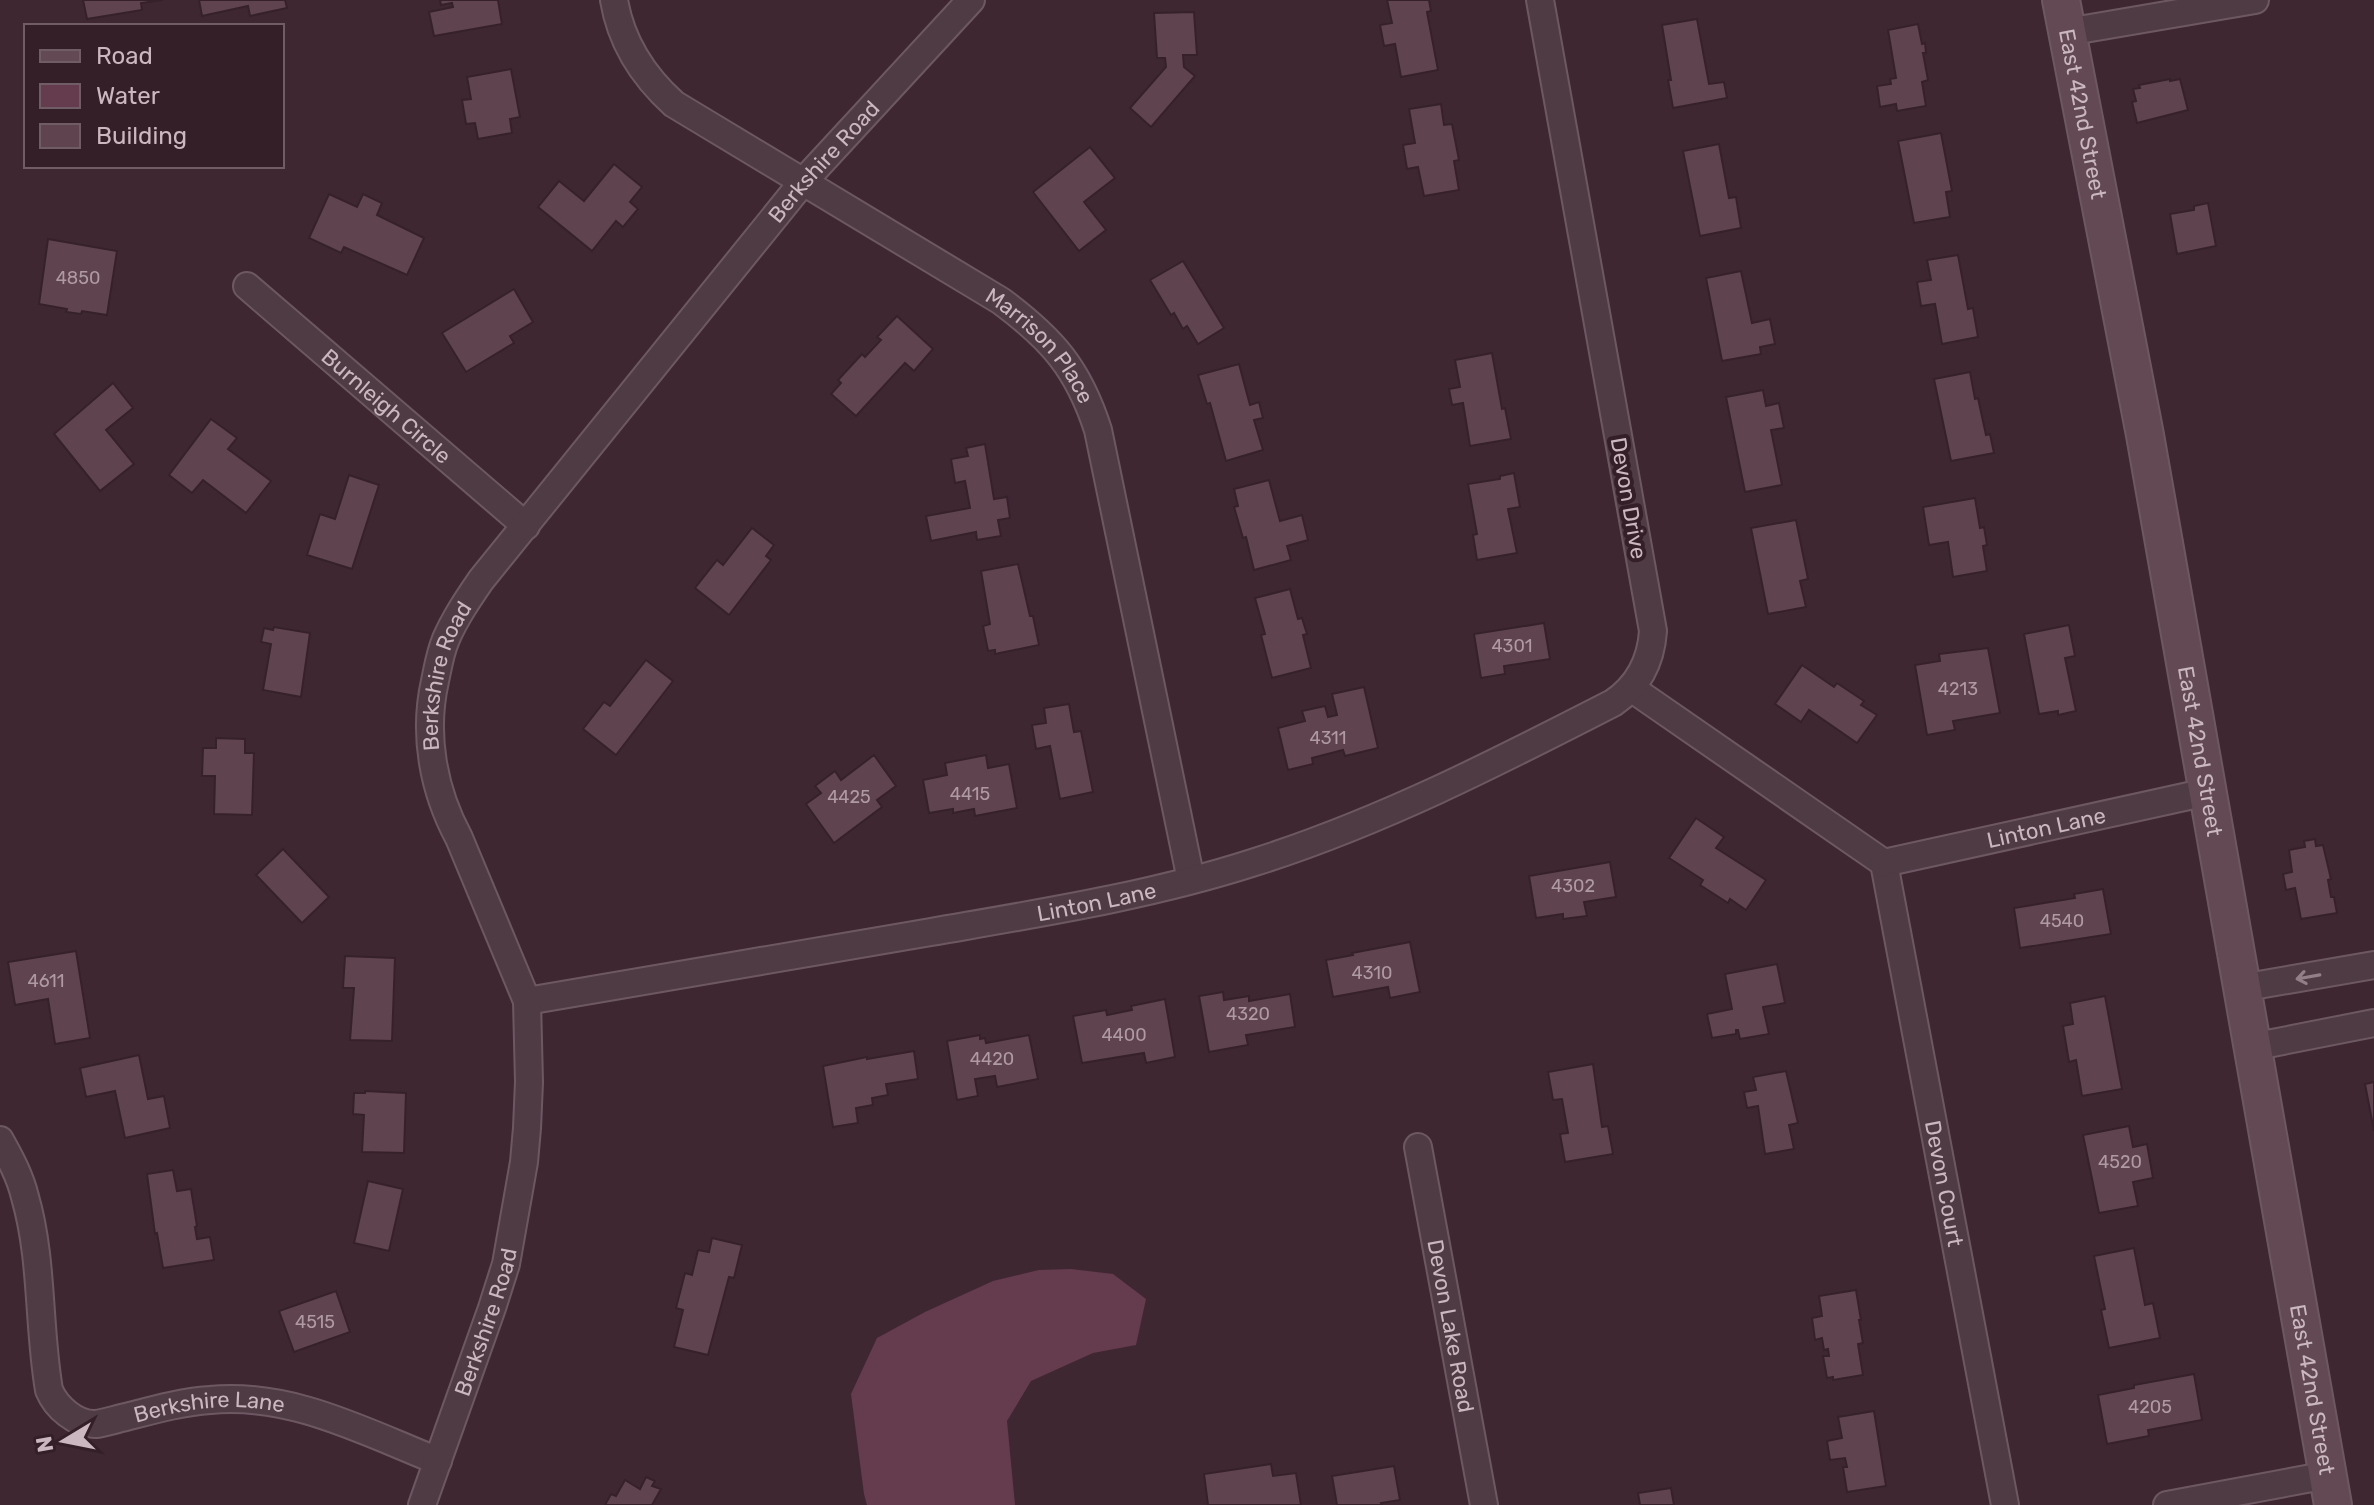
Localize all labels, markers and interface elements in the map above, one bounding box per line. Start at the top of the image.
legend [24,24,284,168]
street label: East 42nd Street [2053,27,2112,202]
text: Road [96,42,153,70]
text: Water [96,82,160,110]
street label: Berkshire Road [762,95,885,228]
text: Building [96,122,187,150]
house number: 4850 [56,267,100,289]
street label: Marrison Place [981,282,1099,408]
street label: Burnleigh Circle [316,343,457,470]
street label: Devon Drive [1605,435,1652,561]
street label: Berkshire Road [417,596,477,752]
house number: 4301 [1491,635,1533,657]
street label: East 42nd Street [2172,664,2228,839]
house number: 4213 [1938,678,1978,700]
house number: 4311 [1309,727,1347,749]
house number: 4415 [950,783,990,805]
house number: 4425 [827,786,871,808]
street label: Linton Lane [1984,802,2108,854]
house number: 4302 [1551,875,1595,897]
street label: Linton Lane [1035,877,1159,927]
house number: 4540 [2040,910,2084,932]
house number: 4310 [1352,962,1392,984]
house number: 4611 [27,970,65,992]
one-way arrow [2296,970,2321,985]
house number: 4320 [1226,1003,1270,1025]
house number: 4400 [1101,1024,1147,1046]
house number: 4420 [970,1048,1014,1070]
street label: Devon Court [1919,1118,1969,1249]
house number: 4520 [2098,1151,2142,1173]
street label: Devon Lake Road [1421,1237,1480,1415]
street label: Berkshire Road [449,1246,523,1400]
street label: East 42nd Street [2284,1302,2341,1477]
house number: 4515 [295,1311,335,1333]
street label: Berkshire Lane [131,1386,287,1428]
house number: 4205 [2128,1396,2172,1418]
north arrow [24,1401,104,1481]
text: N [30,1434,59,1455]

